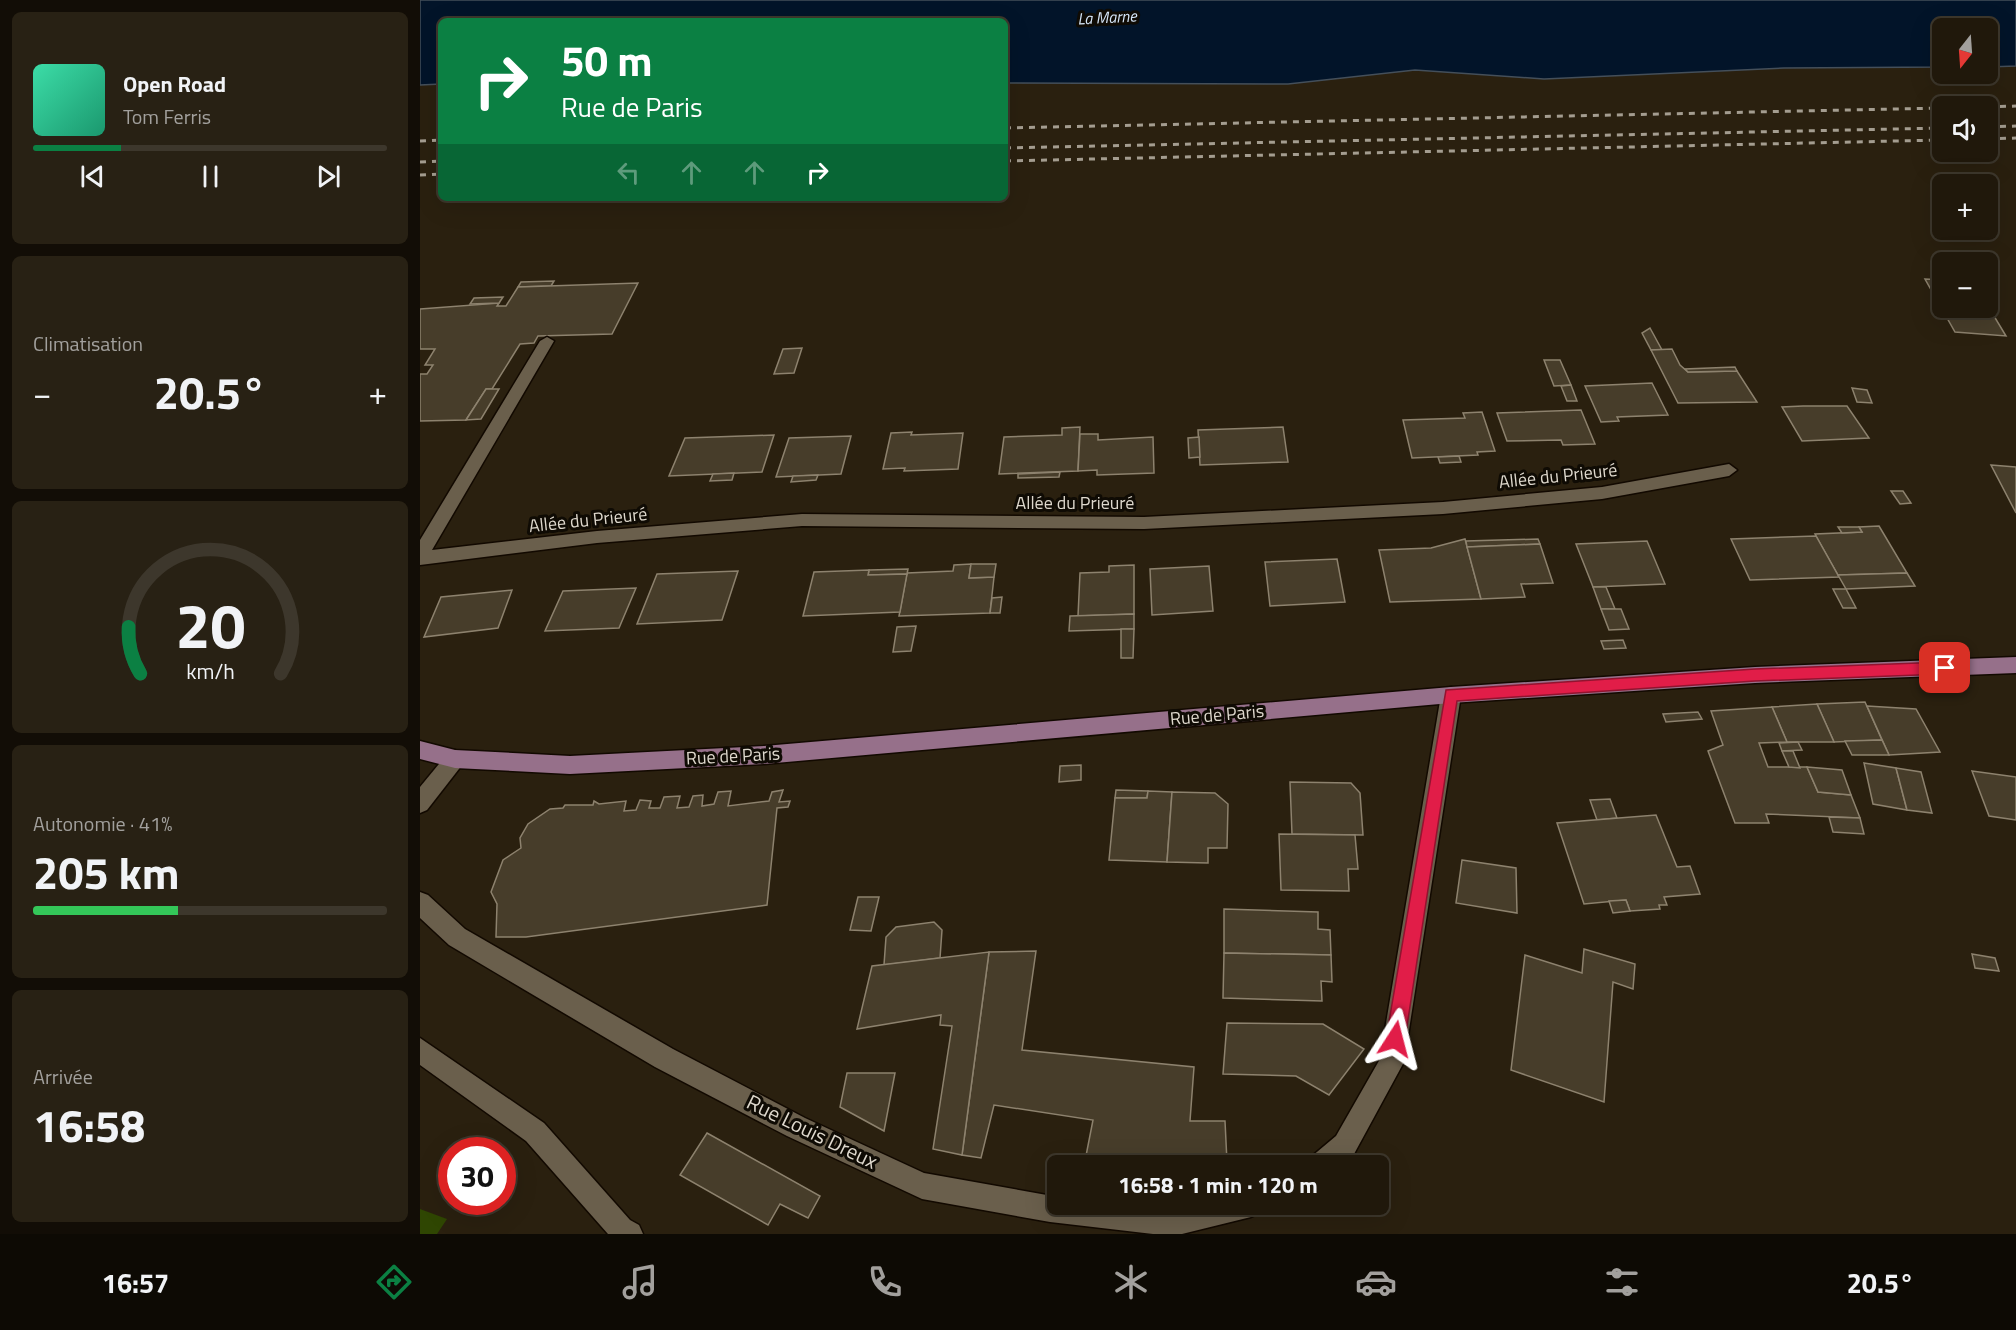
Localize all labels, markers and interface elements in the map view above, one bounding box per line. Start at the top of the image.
water label: La Marne [1077,3,1139,31]
north arrow [1932,18,1998,84]
map controls [1932,18,1998,318]
text: 50 m [561,28,653,92]
icon: right [462,42,540,120]
text: Open Road [123,67,226,101]
text: Rue de Paris [561,86,703,127]
button: sound [1932,96,1998,162]
text: Tom Ferris [123,101,211,132]
icon: left [612,156,645,189]
icon: ahead [675,156,708,189]
icon: ahead [738,156,771,189]
icon: right [801,156,834,189]
icon: previous [76,160,109,193]
icon: pause [194,160,227,193]
icon: next [312,160,345,193]
button: + [1932,174,1998,240]
button: − [1932,252,1998,318]
text: Climatisation [33,328,143,359]
text: 20.5° [154,358,266,426]
text: − [33,368,51,418]
text: + [369,368,387,418]
street label: Allée du Prieuré [1497,456,1618,495]
street label: Allée du Prieuré [1016,489,1134,516]
street label: Allée du Prieuré [527,500,648,539]
text: 20 [175,577,245,672]
pin [1919,642,1970,693]
icon: arrive [1928,651,1961,684]
text: km/h [186,655,234,687]
street label: Rue de Paris [1169,697,1265,732]
street label: Rue de Paris [685,740,781,771]
text: Autonomie · 41% [33,808,172,839]
text: 205 km [33,838,179,906]
position arrow [1363,1007,1427,1071]
text: Arrivée [33,1061,93,1092]
street label: Rue Louis Dreux [741,1086,884,1177]
text: 16:58 [33,1091,145,1159]
speed limit sign: 30 [438,1137,516,1215]
text: 16:58 · 1 min · 120 m [1118,1168,1318,1202]
icon: directions [373,1261,415,1303]
icon: music [619,1261,661,1303]
icon: phone [864,1261,906,1303]
icon: climate [1110,1261,1152,1303]
icon: car [1355,1261,1397,1303]
icon: filters [1601,1261,1643,1303]
text: 16:57 [102,1262,169,1303]
text: 20.5° [1847,1262,1914,1303]

